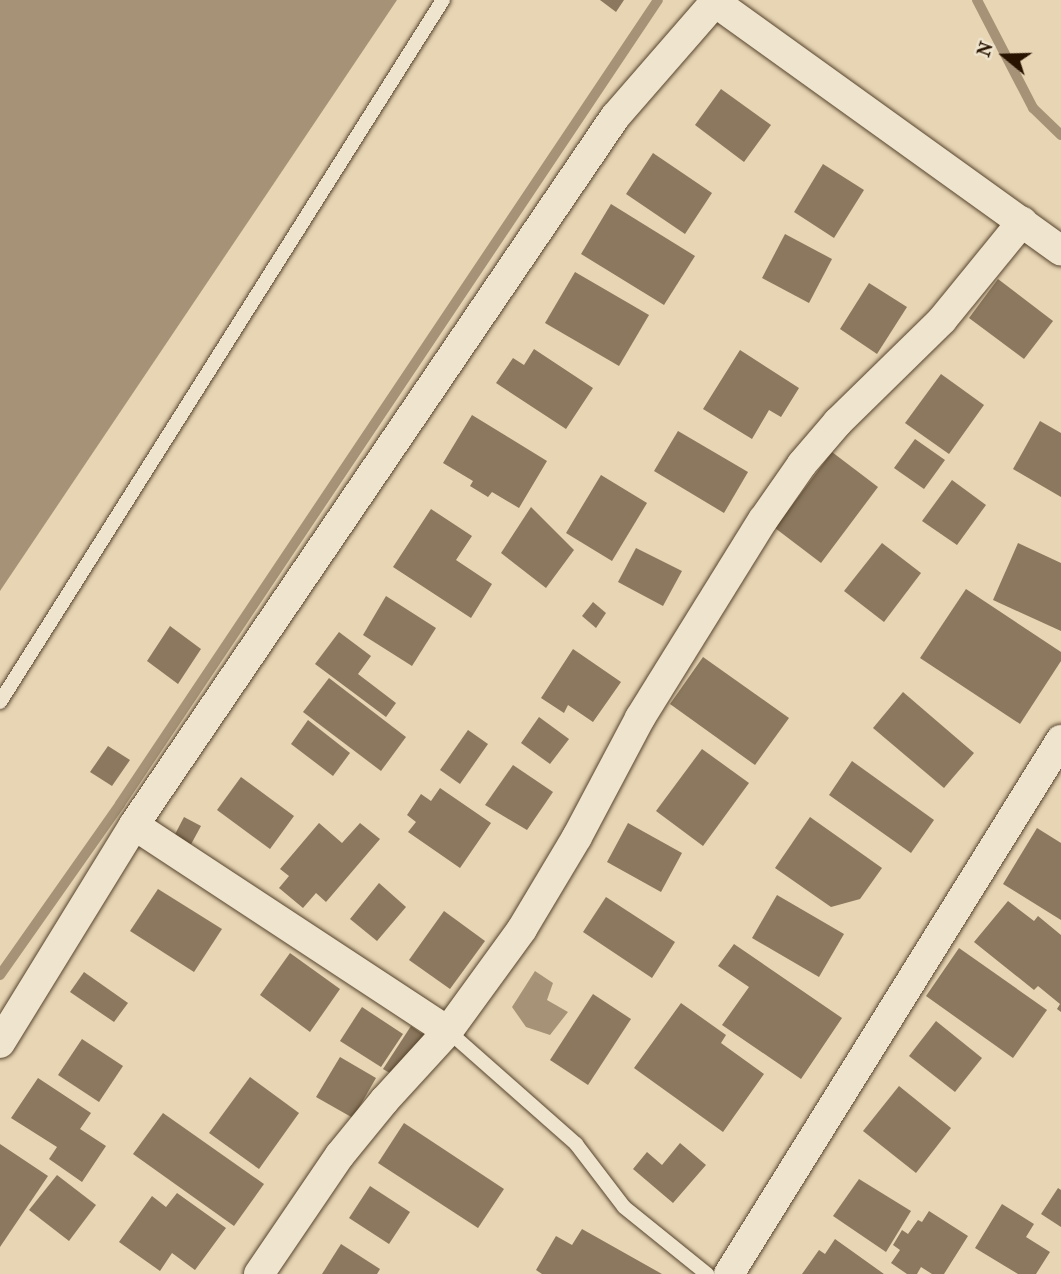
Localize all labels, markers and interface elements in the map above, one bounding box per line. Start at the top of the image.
north arrow [970,21,1040,91]
text: N [972,39,998,60]

